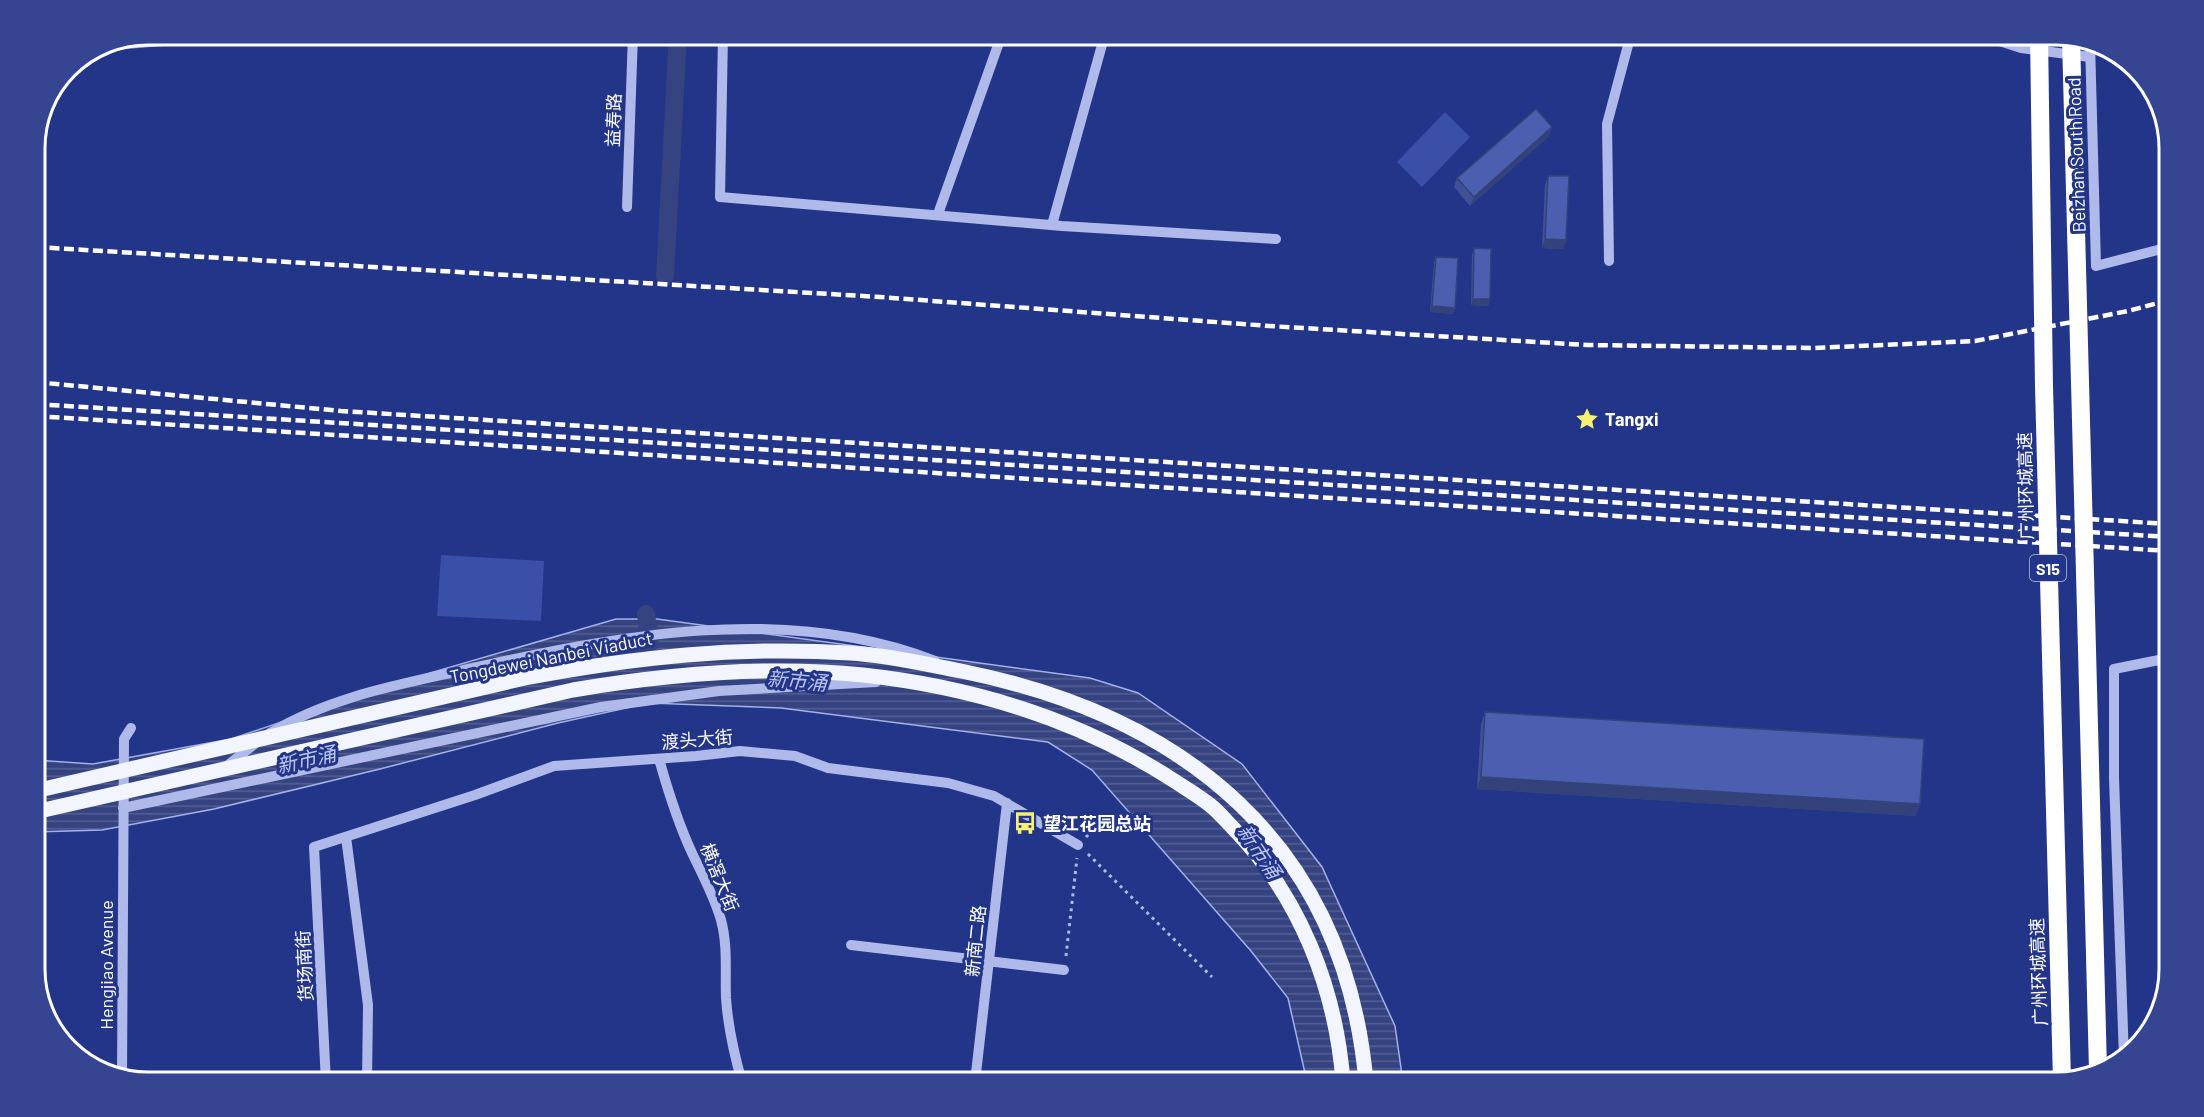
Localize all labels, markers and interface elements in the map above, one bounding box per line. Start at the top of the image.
street label: Beizhan South Road [2062,77,2090,233]
street label: 益寿路 [601,93,625,147]
place icon: Tangxi [1574,406,1600,432]
place label: Tangxi [1605,408,1659,430]
street label: 广州环城高速 [2013,432,2037,540]
road number: S15 [2030,555,2066,581]
street label: Tongdewei Nanbei Viaduct [448,627,654,687]
water label: 新市涌 [766,665,830,695]
street label: 渡头大街 [660,725,734,753]
water label: 新市涌 [274,740,340,777]
bus stop icon: 望江花园总站 [1012,810,1038,836]
place label: 望江花园总站 [1043,812,1151,834]
water label: 新市涌 [1233,819,1288,884]
street label: 横滘大街 [696,840,744,914]
street label: Hengjiao Avenue [95,900,117,1030]
street label: 新南二路 [960,904,990,978]
street label: 广州环城高速 [2025,918,2051,1026]
street label: 货场南街 [291,929,317,1003]

